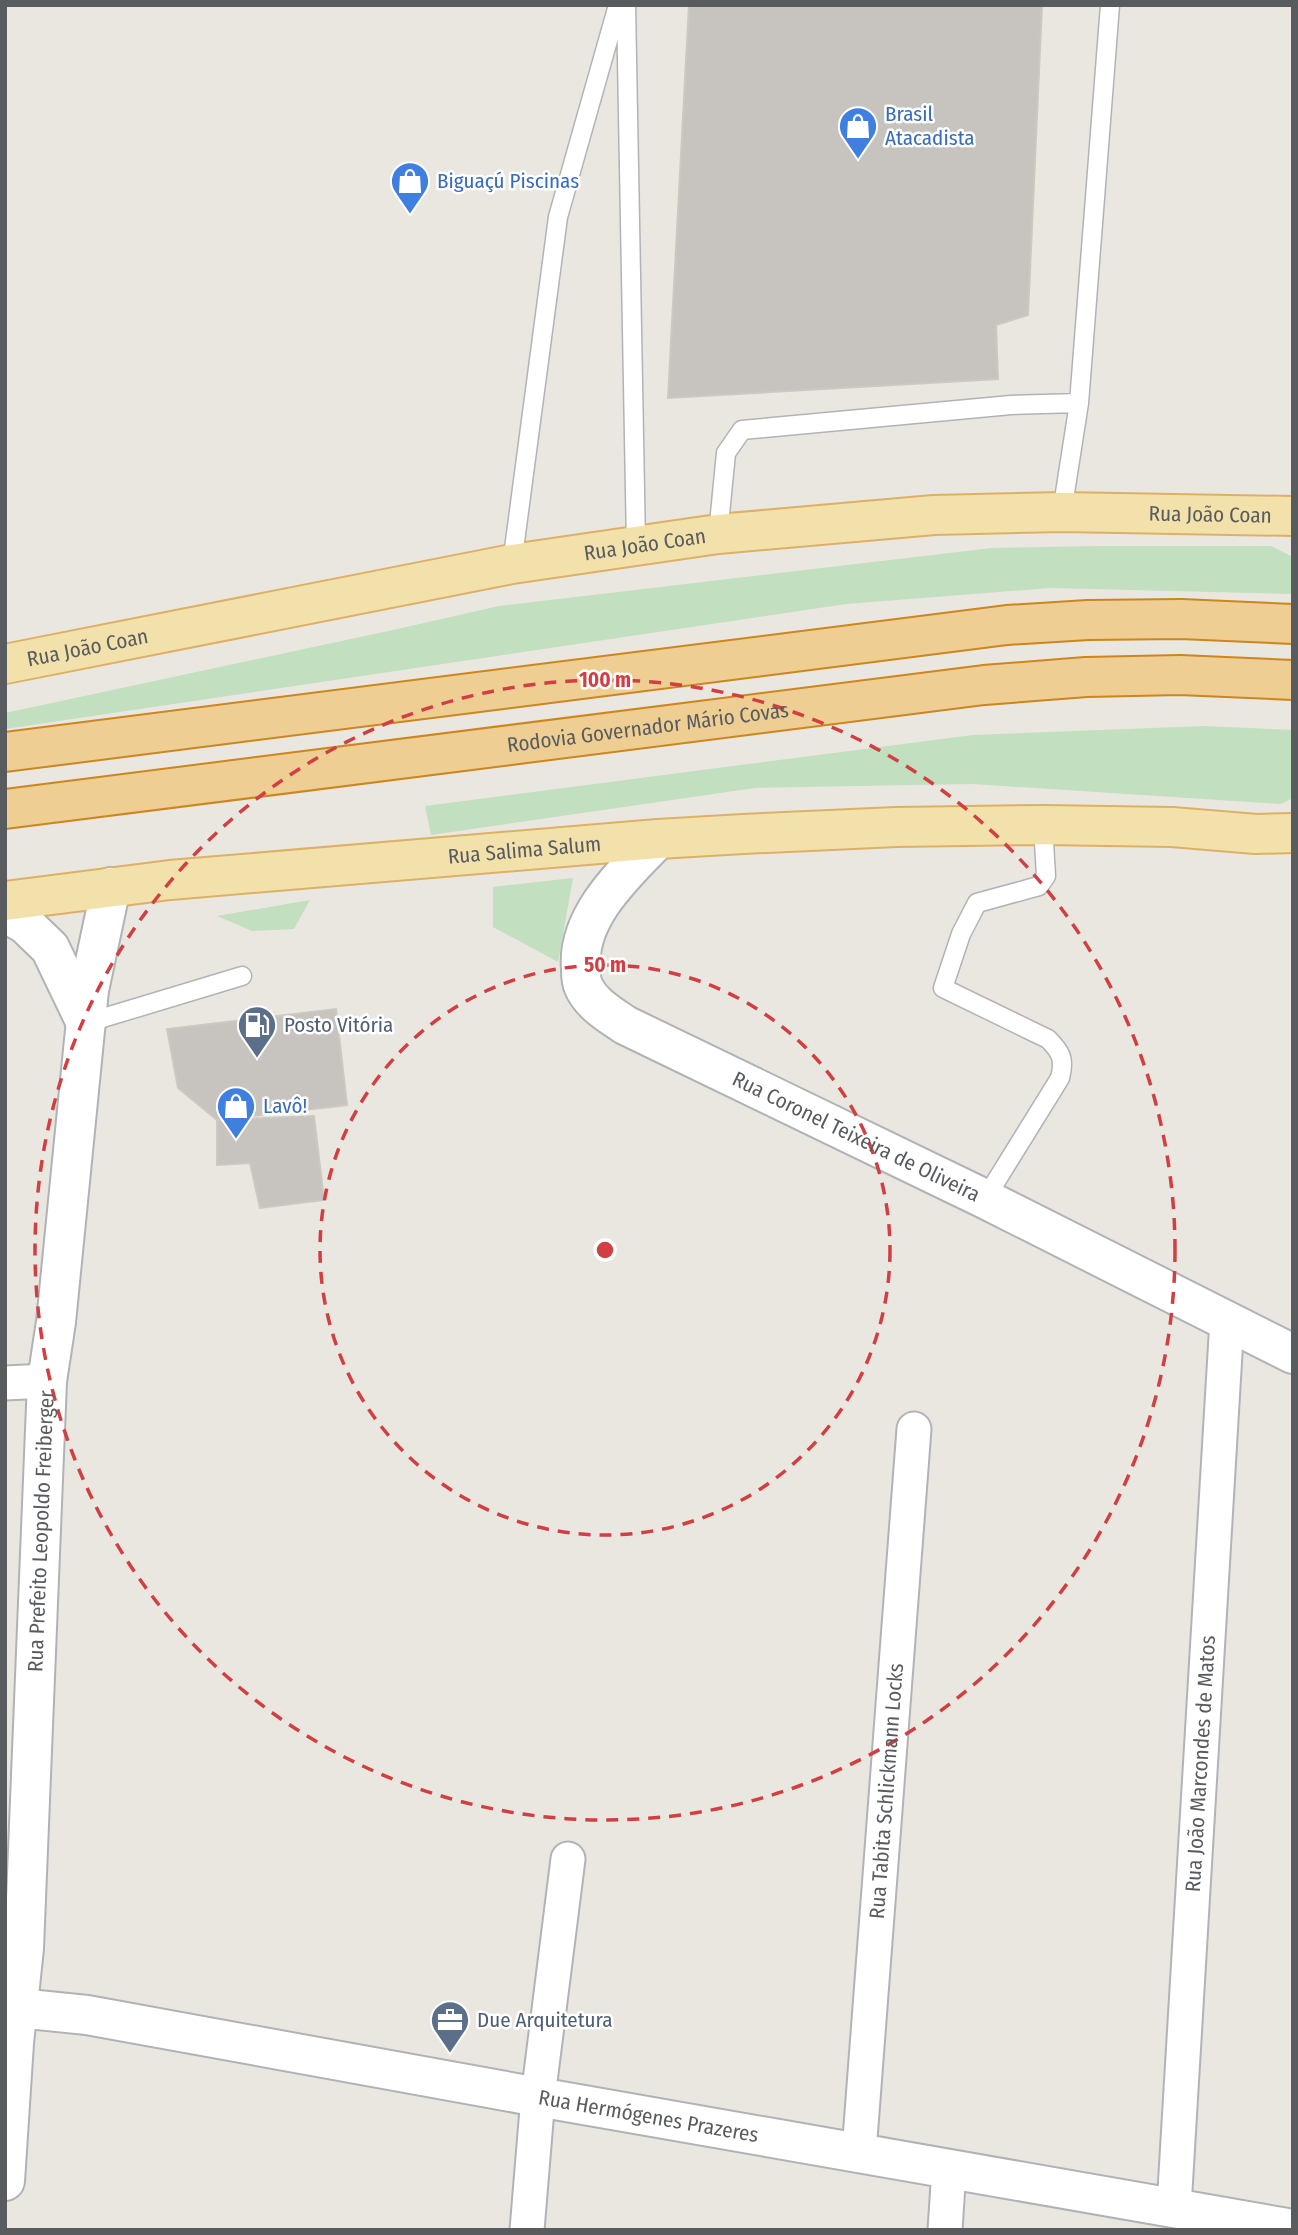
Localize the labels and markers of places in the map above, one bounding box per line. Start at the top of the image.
place label: Brasil Atacadista [885,101,975,151]
shop icon: Brasil Atacadista [837,105,879,160]
shop icon: Biguaçú Piscinas [389,160,431,215]
place label: Biguaçú Piscinas [437,168,579,194]
fuel station icon: Posto Vitória [236,1004,278,1059]
place label: Posto Vitória [284,1012,393,1038]
shop icon: Lavô! [215,1085,257,1140]
place label: Lavô! [263,1093,307,1119]
centre of rings [593,1238,617,1262]
office icon: Due Arquitetura [429,1999,471,2054]
place label: Due Arquitetura [477,2007,613,2033]

